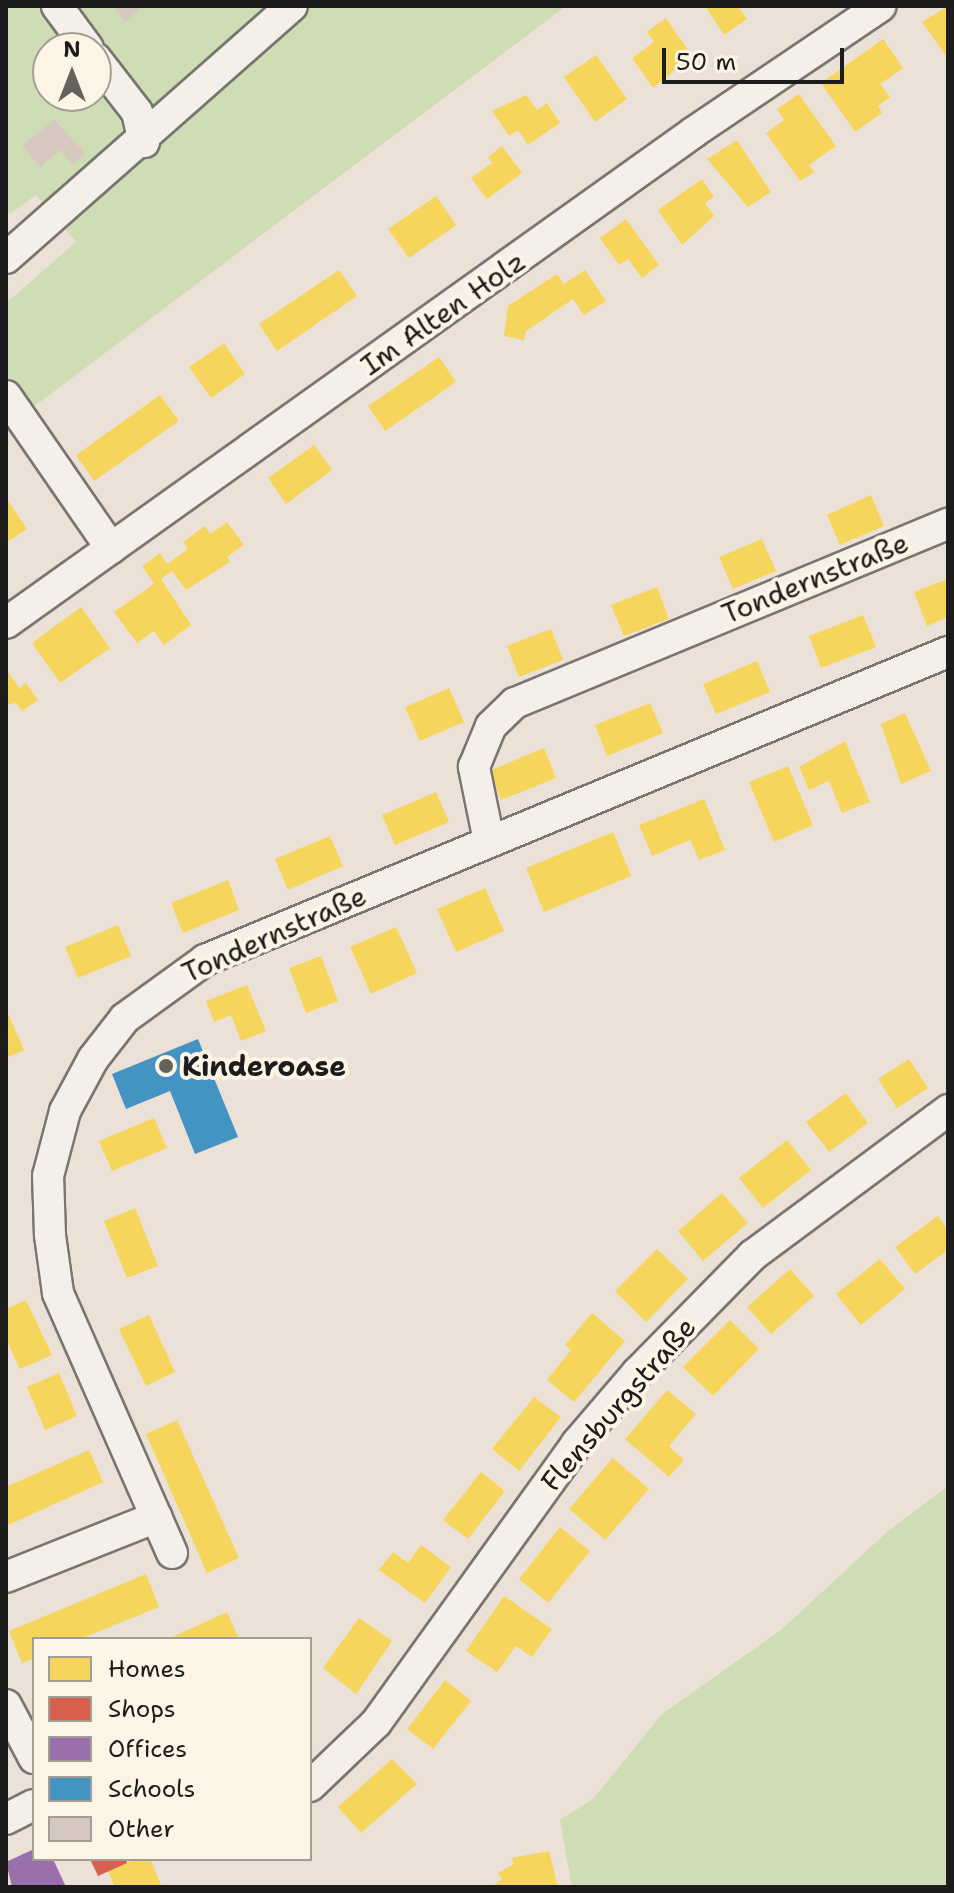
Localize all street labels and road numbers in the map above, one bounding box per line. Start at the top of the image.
street label: Im Alten Holz [354,244,532,382]
street label: Tondernstraße [717,525,913,631]
street label: Tondernstraße [177,878,371,990]
street label: Flensburgstraße [533,1310,703,1498]

